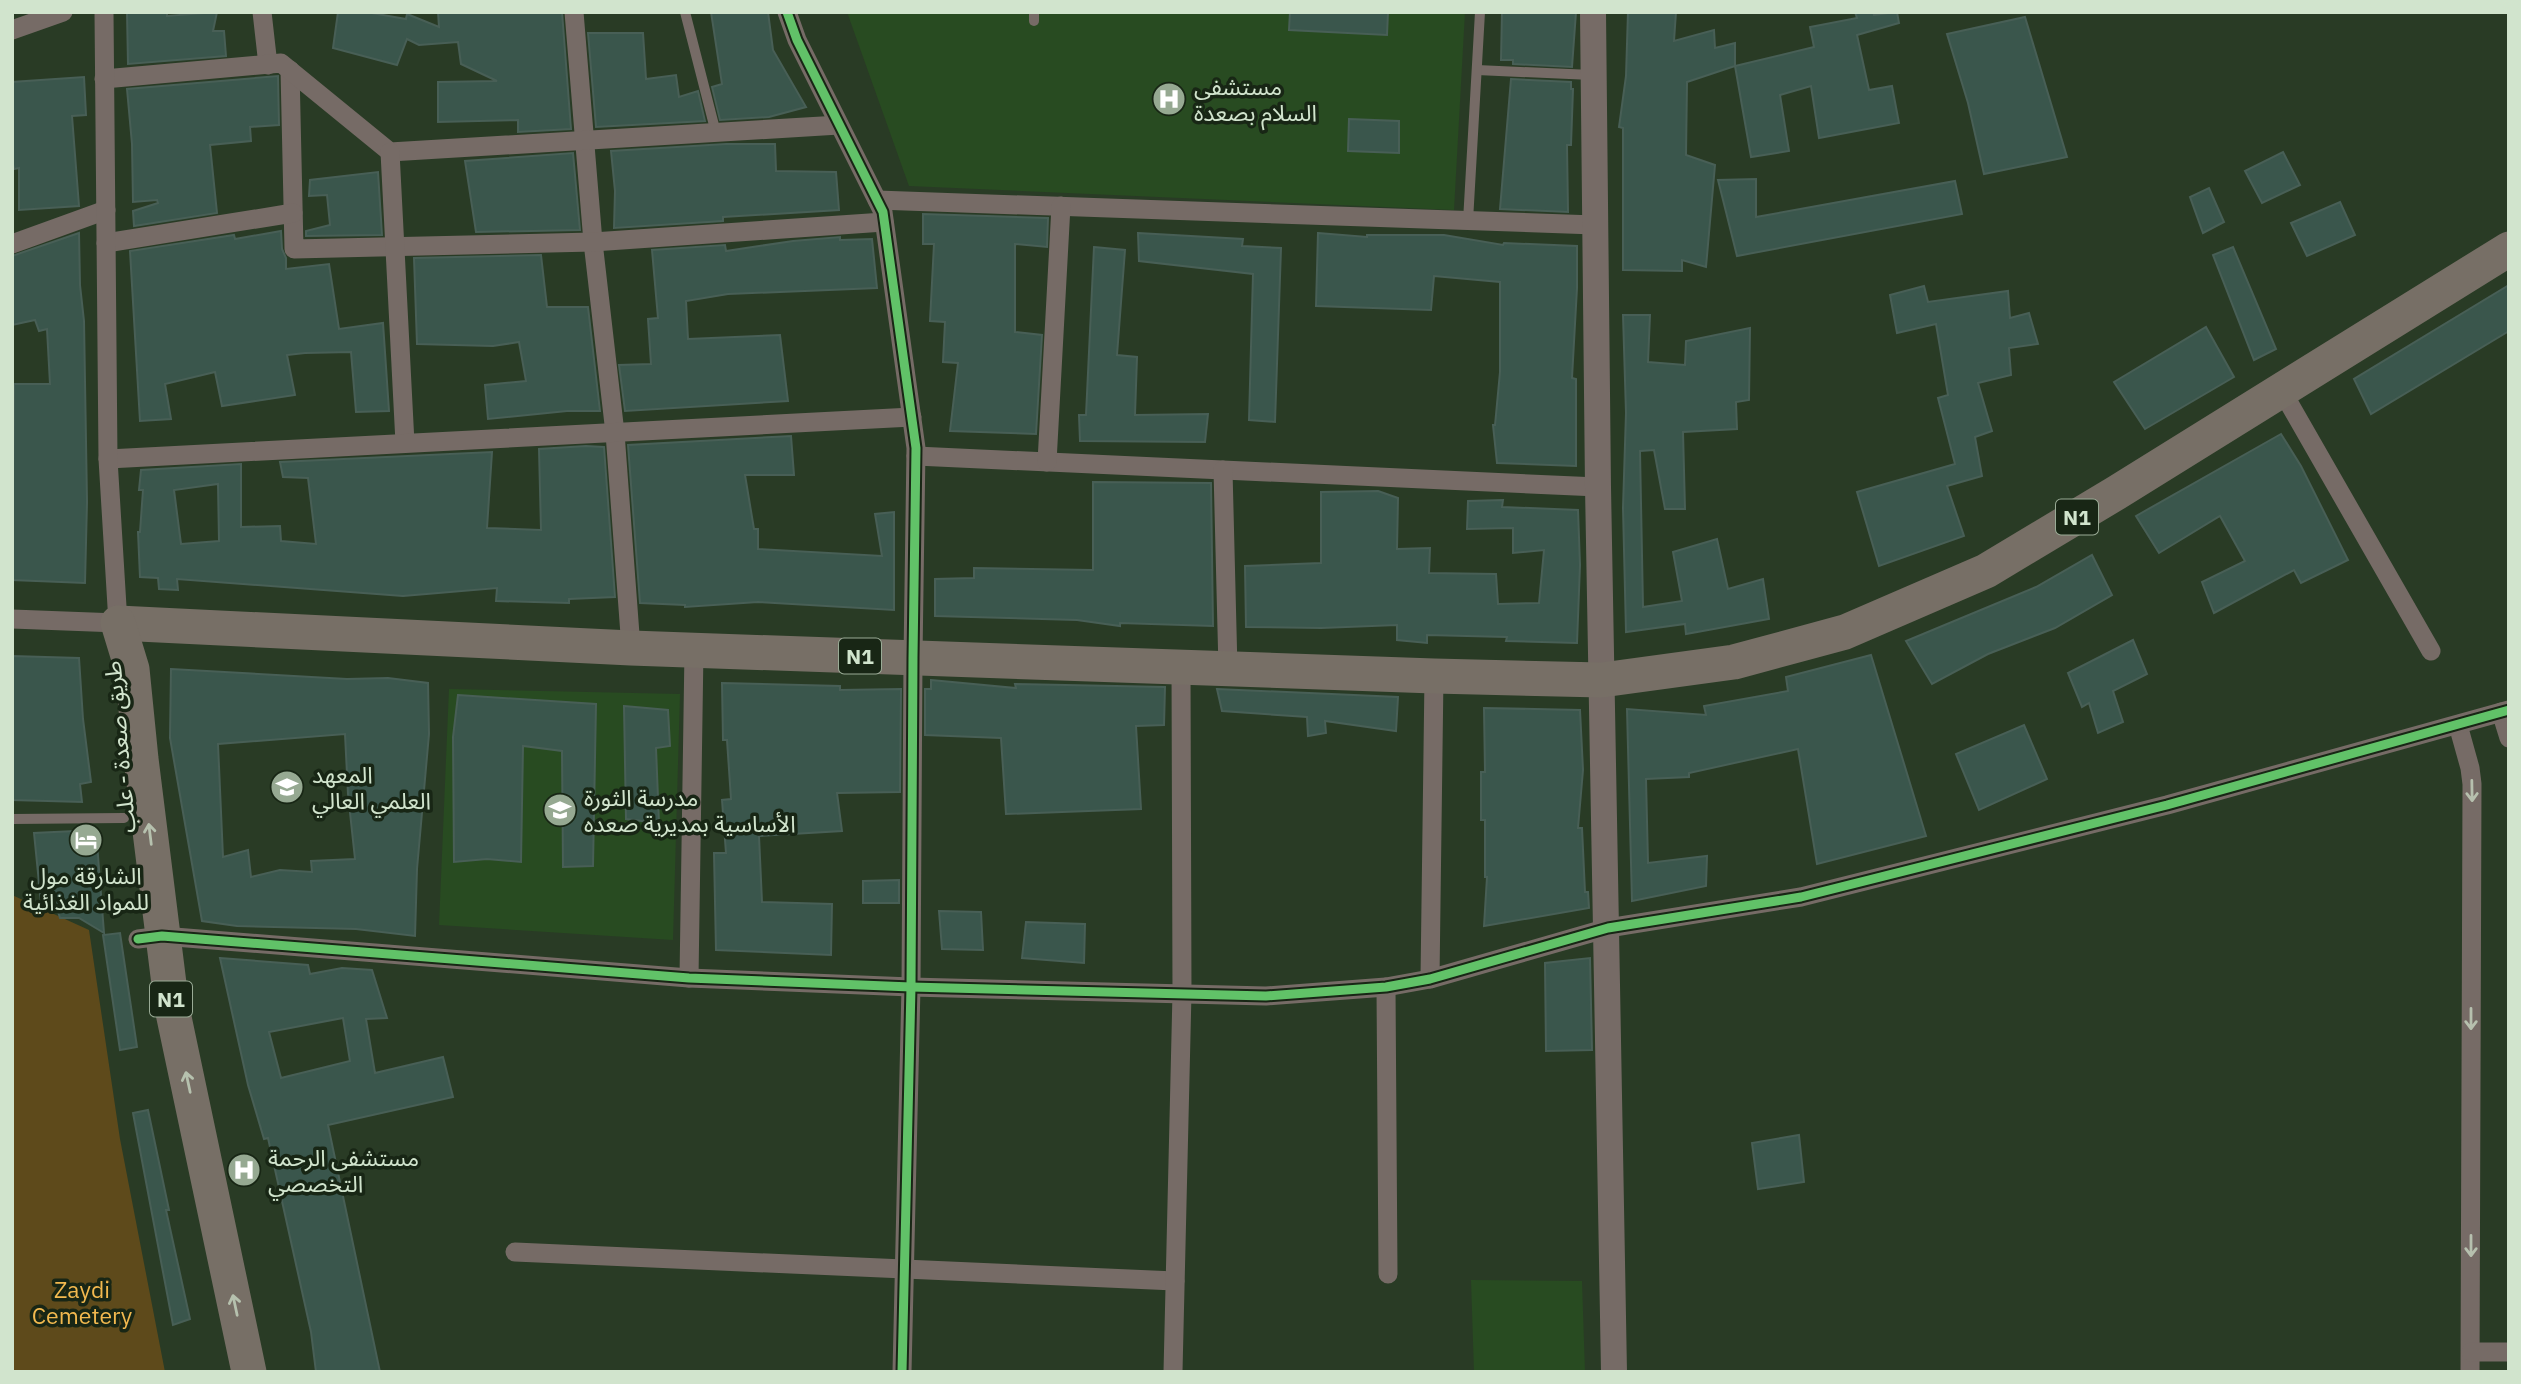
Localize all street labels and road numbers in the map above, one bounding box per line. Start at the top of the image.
road number: N1 [2056,500,2098,534]
road number: N1 [839,638,881,674]
street label: طريق صعدة - علب [97,660,141,834]
road number: N1 [150,982,192,1016]

